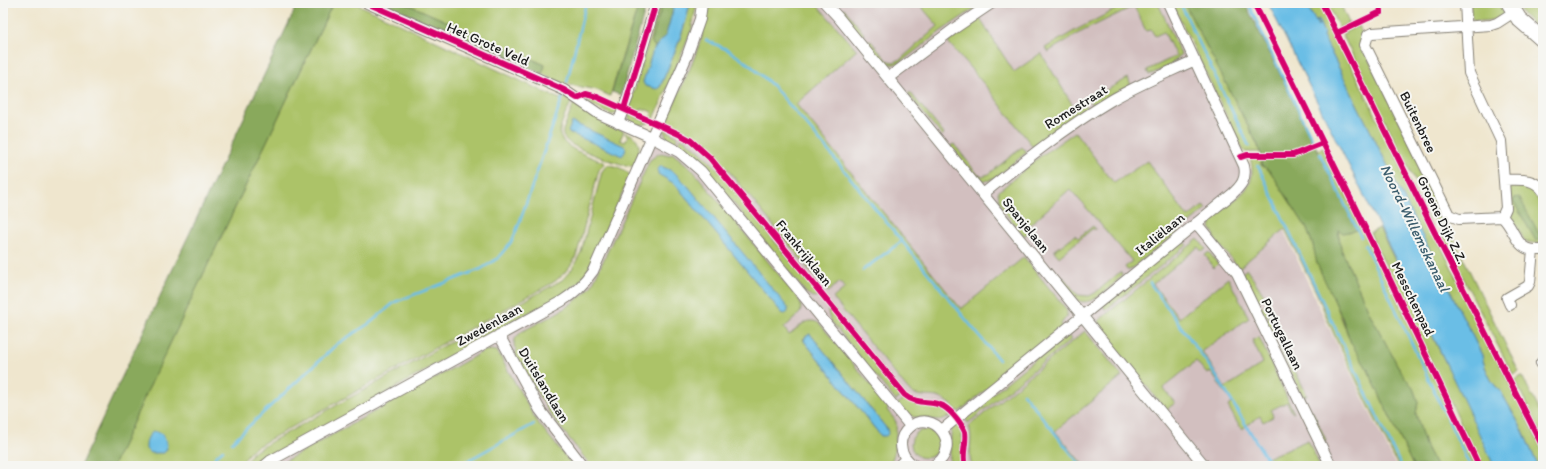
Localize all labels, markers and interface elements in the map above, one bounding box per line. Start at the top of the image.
street label: Het Grote Veld [444,18,532,70]
street label: Romestraat [1041,81,1111,133]
street label: Buitenbree [1396,89,1440,156]
water label: Noord-Willemskanaal [1376,161,1454,296]
street label: Groene Dijk Z.Z. [1413,173,1471,267]
street label: Spanjelaan [999,194,1054,256]
street label: Italiëlaan [1132,209,1188,259]
street label: Frankrijklaan [772,216,836,290]
street label: Messchenpad [1388,259,1438,339]
street label: Portugallaan [1257,295,1307,373]
street label: Zwedenlaan [453,300,525,350]
street label: Duitslandlaan [515,344,573,426]

